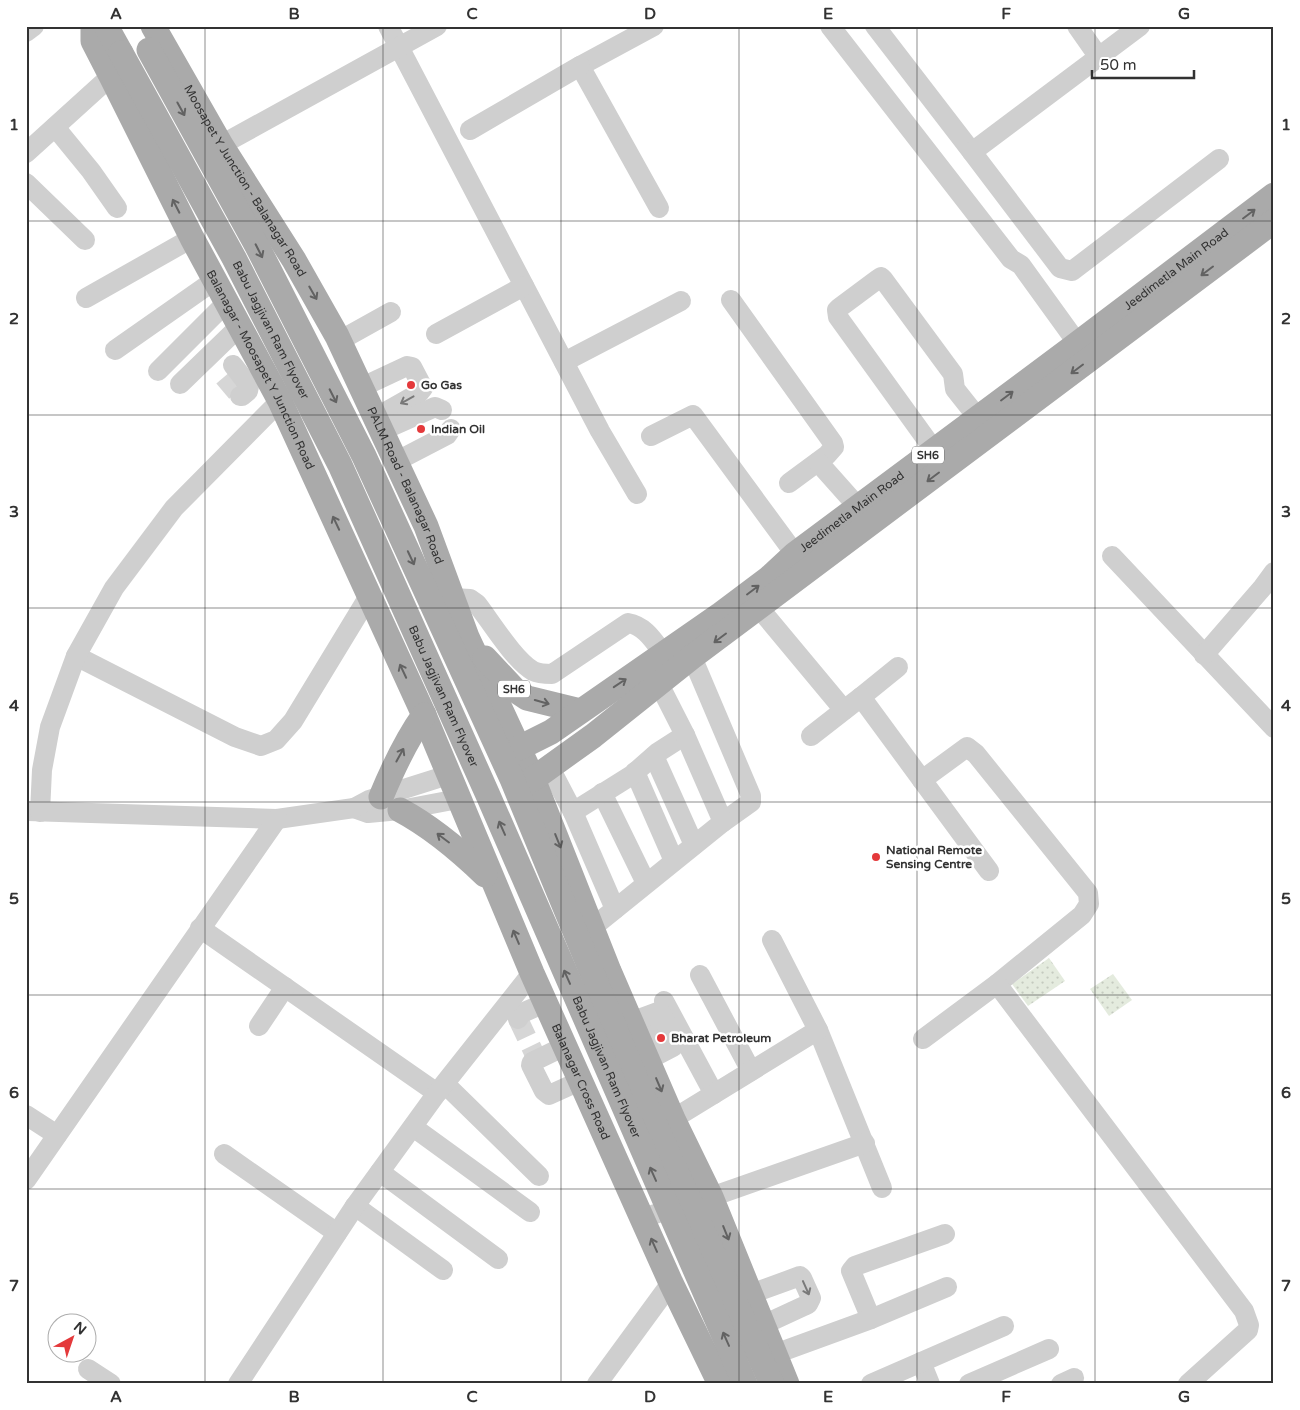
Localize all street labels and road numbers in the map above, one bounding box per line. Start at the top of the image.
street label: Moosapet Y Junction - Balanagar Road [181,82,309,279]
street label: Jeedimetla Main Road [1121,225,1231,313]
street label: Babu Jagjivan Ram Flyover [230,259,312,402]
street label: Balanagar - Moosapet Y Junction Road [204,267,317,472]
street label: PALM Road - Balanagar Road [364,405,446,566]
road number: SH6 [912,446,944,464]
street label: Jeedimetla Main Road [797,468,907,555]
street label: Babu Jagjivan Ram Flyover [406,623,482,769]
road number: SH6 [498,681,530,698]
street label: Babu Jagjivan Ram Flyover [569,994,644,1140]
street label: Balanagar Cross Road [549,1021,613,1142]

